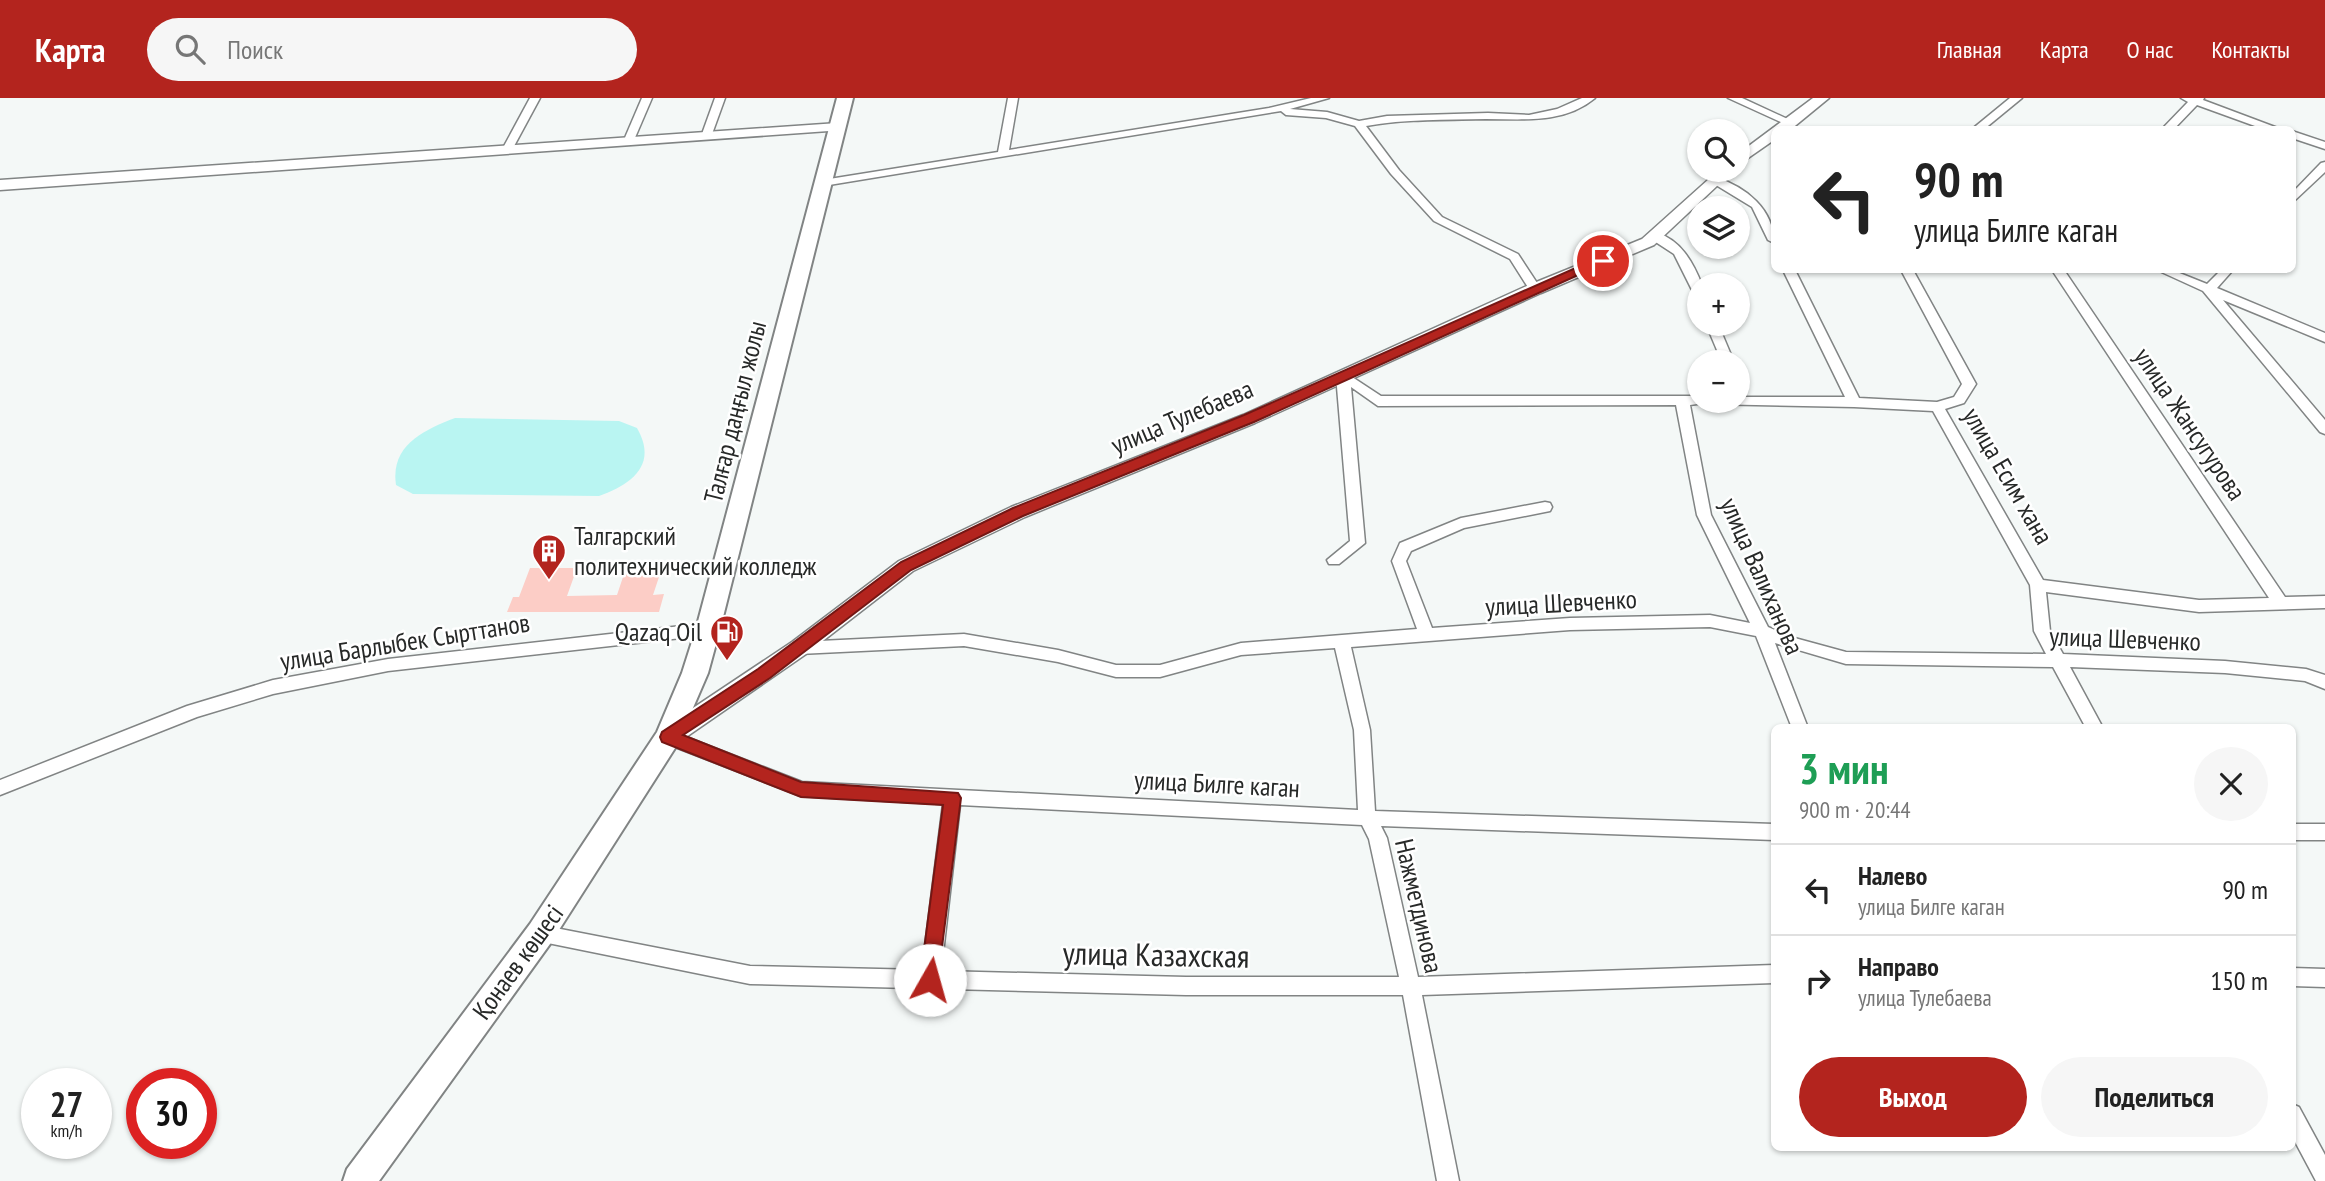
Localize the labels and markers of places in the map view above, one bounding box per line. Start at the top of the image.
pin [1573,231,1633,291]
place label: Талгарский политехнический колледж [574,519,817,582]
building icon: Талгарский политехнический колледж [530,532,568,581]
fuel station icon: Qazaq Oil [708,613,746,662]
place label: Qazaq Oil [615,615,702,648]

